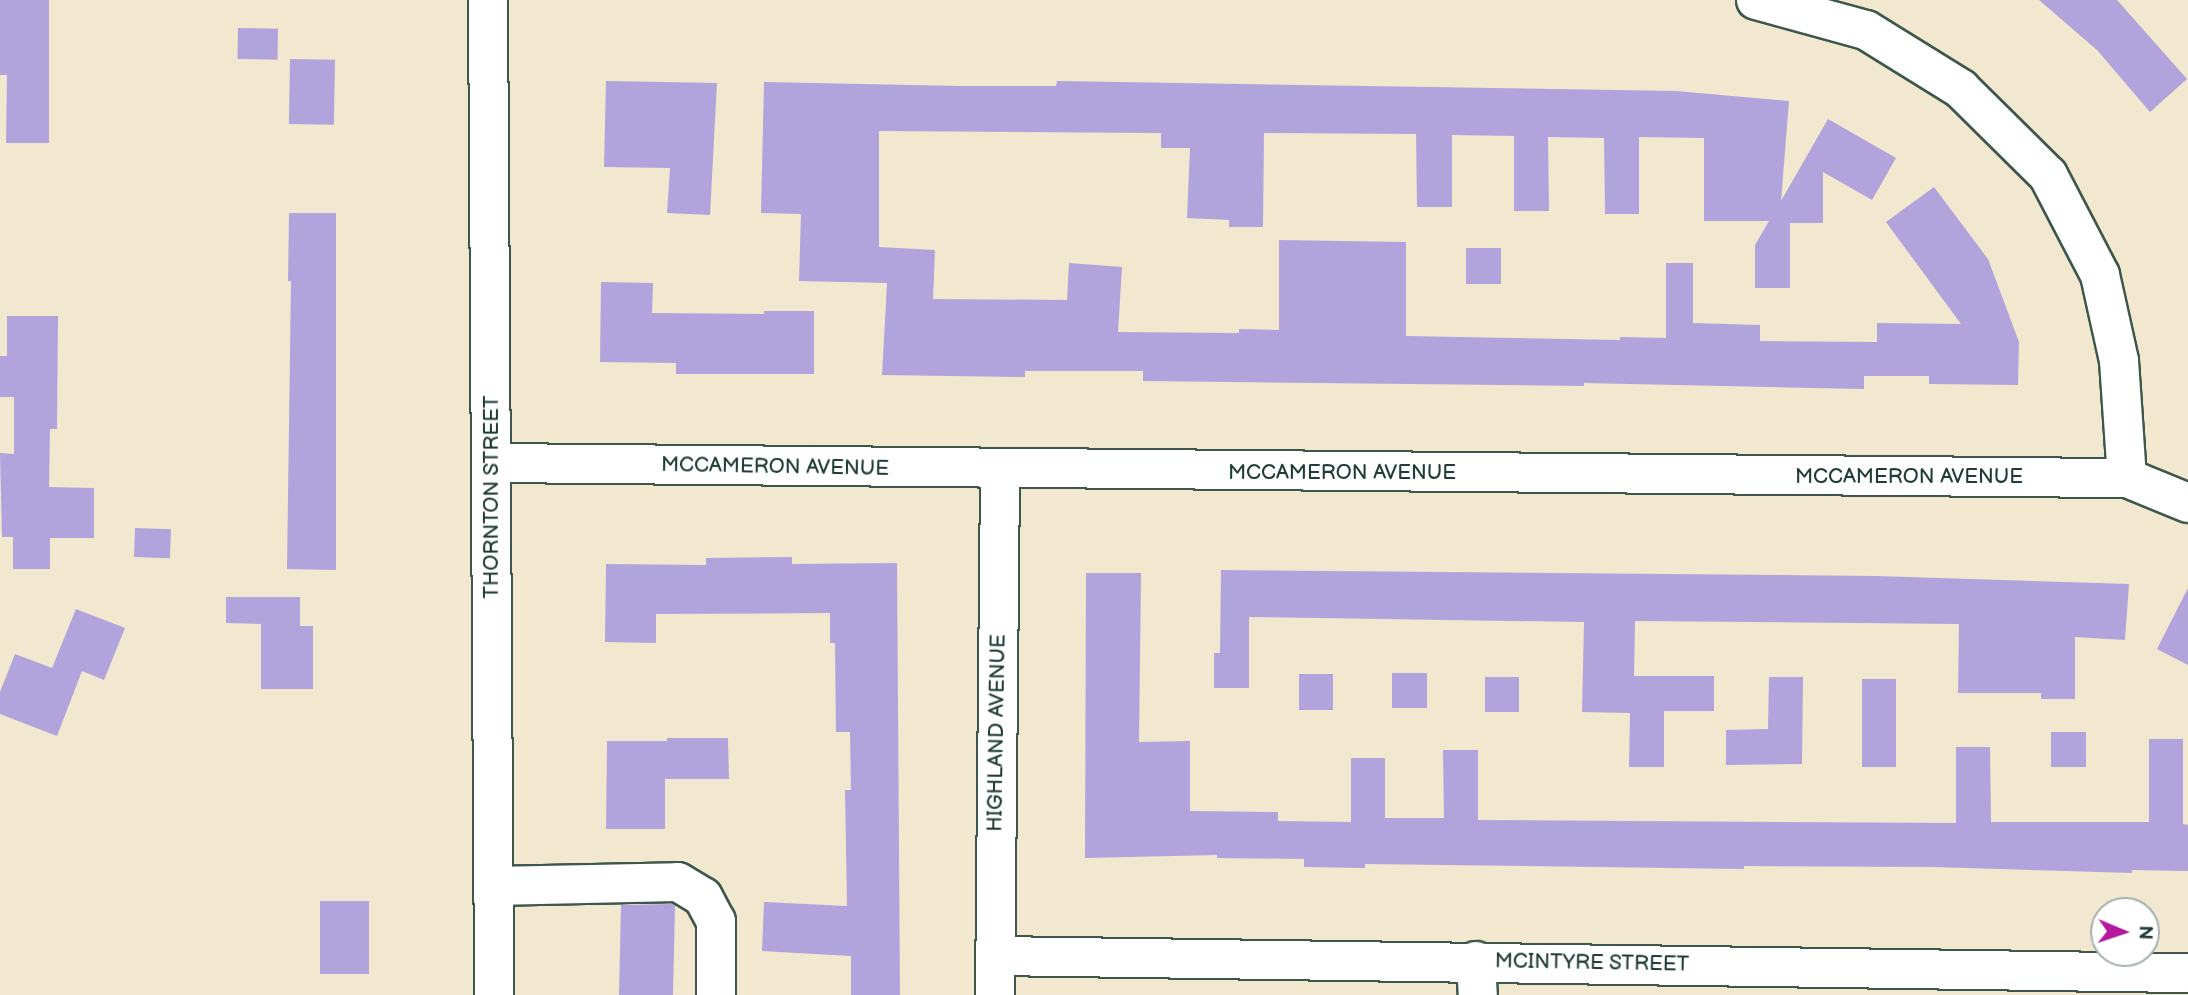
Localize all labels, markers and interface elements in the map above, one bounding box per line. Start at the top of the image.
street label: THORNTON STREET [479,395,505,599]
street label: MCCAMERON AVENUE [661,452,889,482]
street label: MCCAMERON AVENUE [1228,460,1456,486]
street label: MCCAMERON AVENUE [1795,464,2023,490]
street label: HIGHLAND AVENUE [983,634,1011,832]
north arrow [2090,897,2160,967]
text: N [2133,925,2156,940]
street label: MCINTYRE STREET [1494,949,1690,977]

